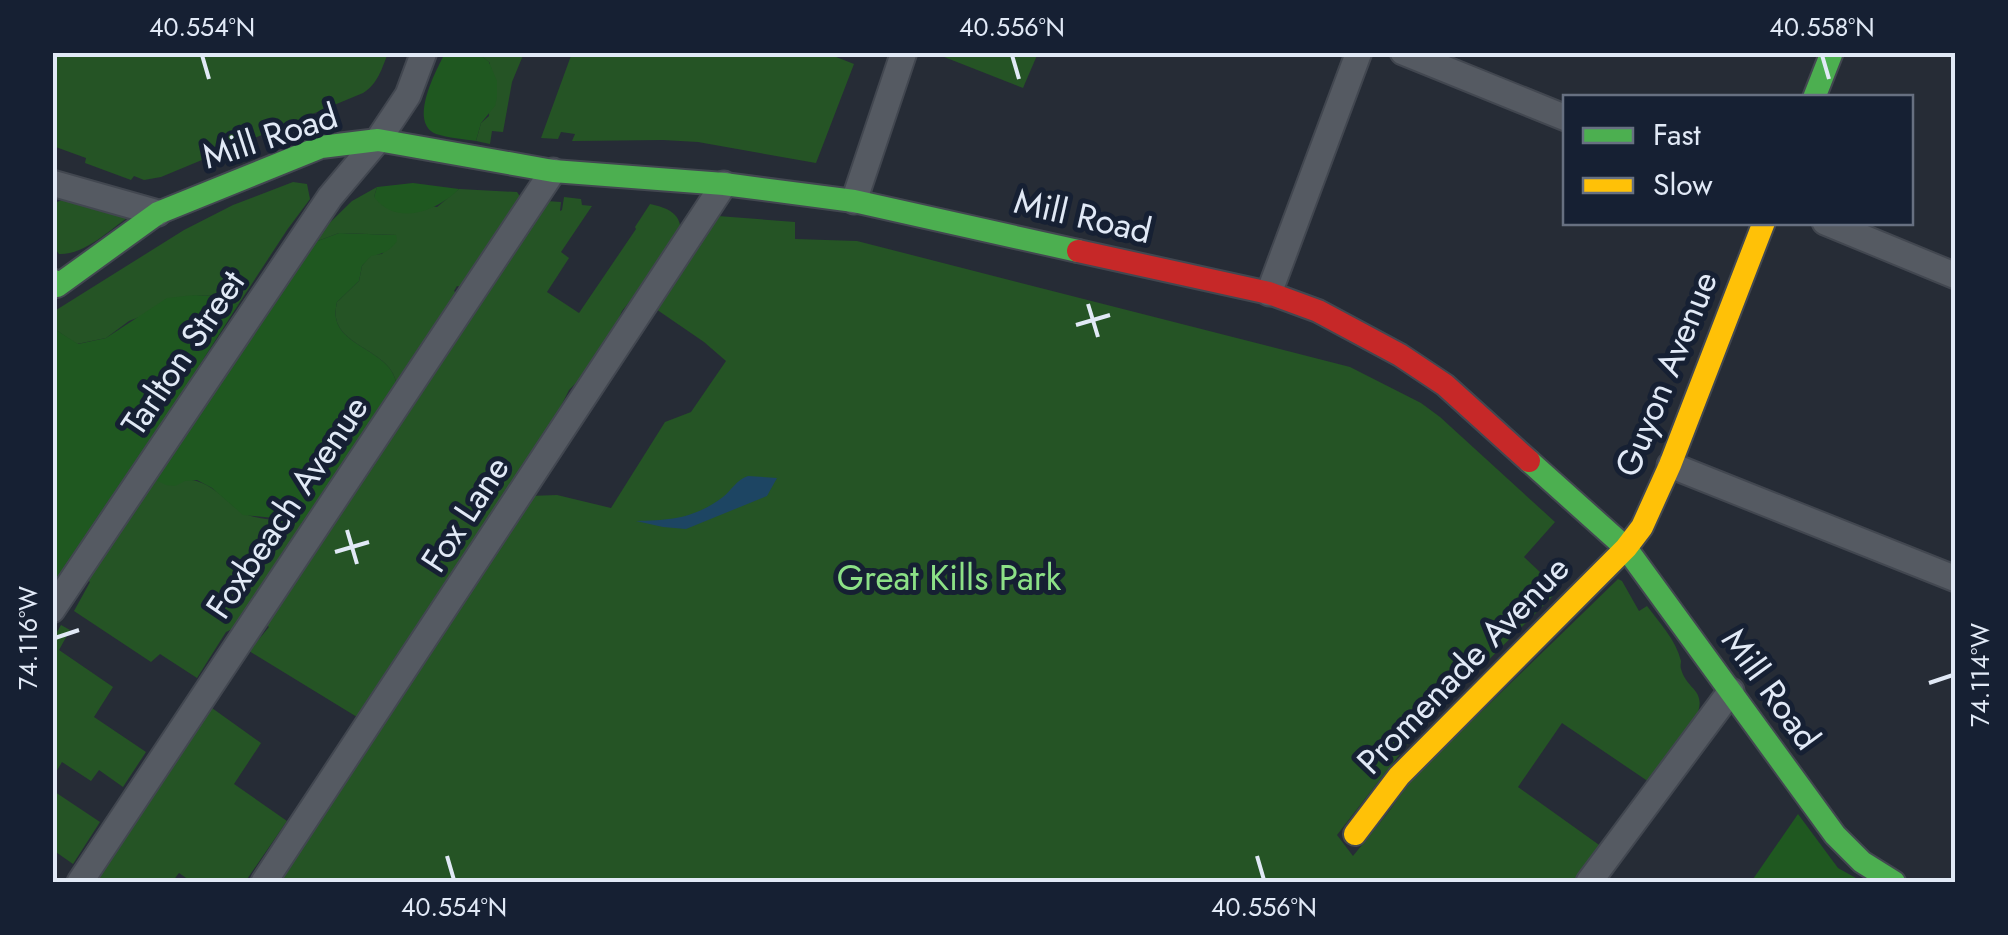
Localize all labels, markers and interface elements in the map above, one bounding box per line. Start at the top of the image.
text: 40.554°N [149,9,255,45]
text: 40.556°N [959,9,1065,45]
text: 40.558°N [1769,9,1875,45]
street label: Mill Road [196,91,344,181]
legend [1563,95,1913,225]
text: Fast [1653,113,1702,156]
text: Slow [1653,163,1713,206]
street label: Mill Road [1009,176,1157,256]
street label: Tarlton Street [109,260,257,446]
street label: Guyon Avenue [1602,264,1730,484]
street label: Foxbeach Avenue [194,386,380,628]
street label: Fox Lane [409,446,521,582]
street label: Promenade Avenue [1345,544,1581,786]
park label: Great Kills Park [837,553,1062,603]
text: 74.116°W [10,586,46,690]
street label: Mill Road [1710,618,1832,760]
text: 74.114°W [1962,623,1998,727]
text: 40.554°N [401,889,507,925]
text: 40.556°N [1211,889,1317,925]

